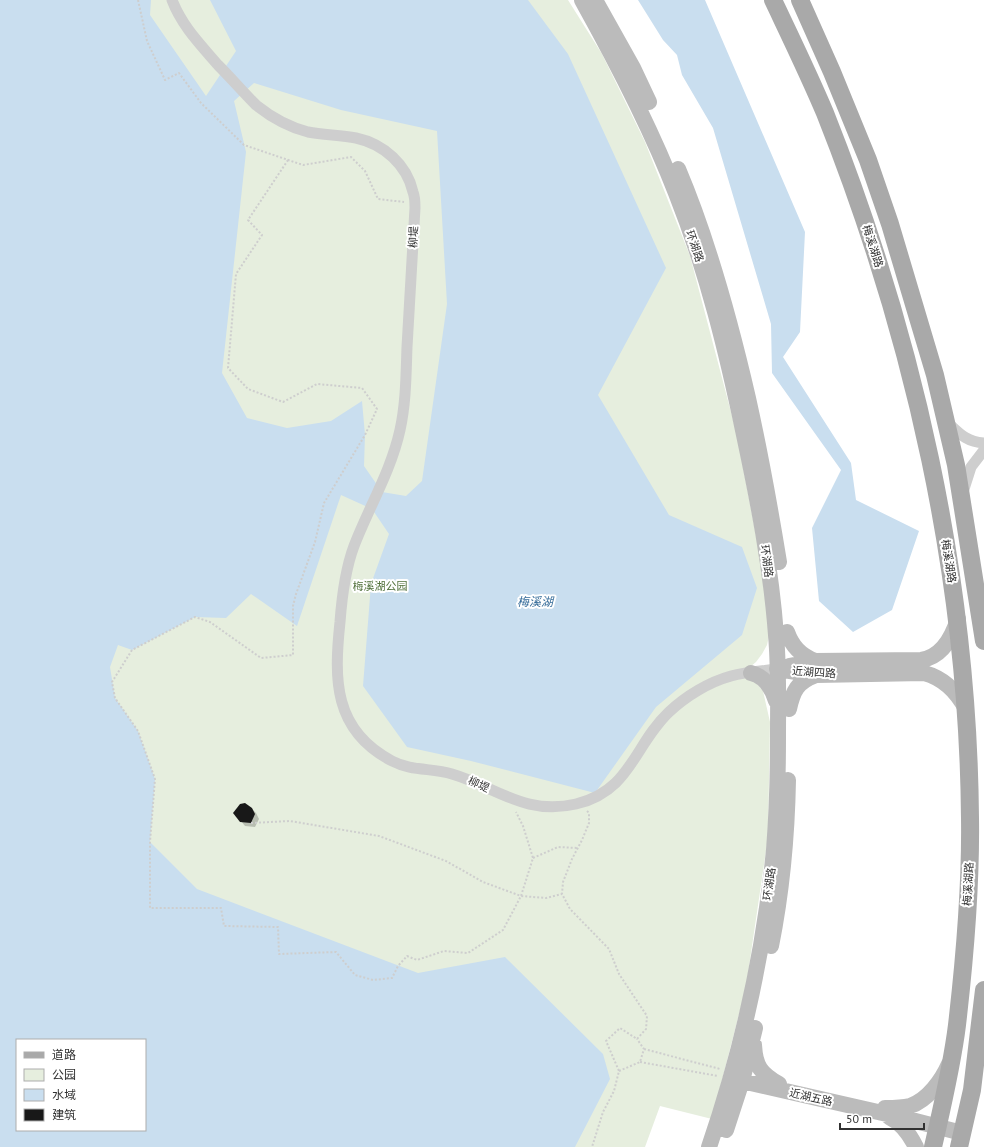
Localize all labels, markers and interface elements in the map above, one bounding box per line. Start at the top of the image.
street label: 梅溪湖路 [860,223,886,269]
street label: 柳堤 [405,226,421,248]
street label: 环湖路 [683,228,707,264]
street label: 梅溪湖路 [939,538,959,584]
street label: 环湖路 [758,544,776,578]
park label: 梅溪湖公园 [353,579,408,593]
water label: 梅溪湖 [517,594,555,609]
street label: 近湖四路 [792,663,836,681]
street label: 柳堤 [466,773,492,795]
street label: 梅溪湖路 [960,862,976,906]
street label: 环湖路 [760,867,778,901]
legend [16,1039,146,1131]
text: 道路 [52,1047,76,1062]
text: 公园 [52,1067,76,1082]
street label: 近湖五路 [788,1085,834,1109]
text: 水域 [52,1087,76,1102]
scale bar [840,1105,924,1131]
text: 建筑 [52,1107,76,1122]
text: 50 m [846,1111,872,1126]

